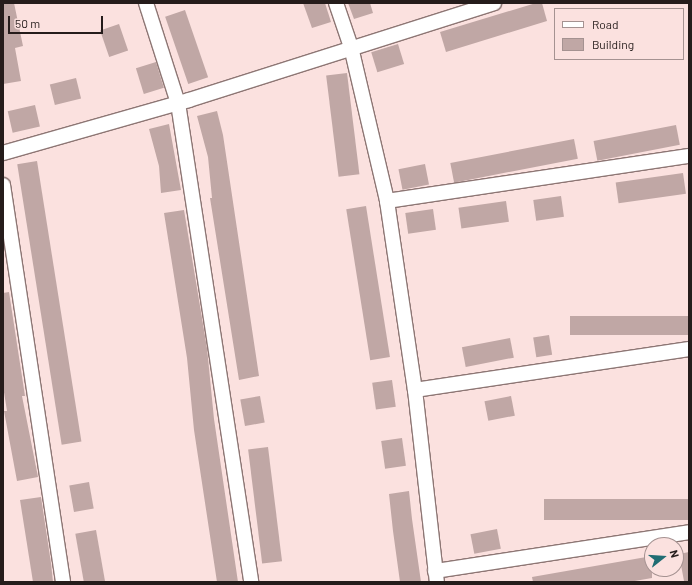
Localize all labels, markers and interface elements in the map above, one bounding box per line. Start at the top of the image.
scale bar [10,8,105,34]
legend [554,8,684,60]
text: 50 m [15,16,40,30]
text: Road [592,17,619,31]
text: Building [592,37,634,51]
north arrow [644,537,684,577]
text: N [668,548,682,559]

